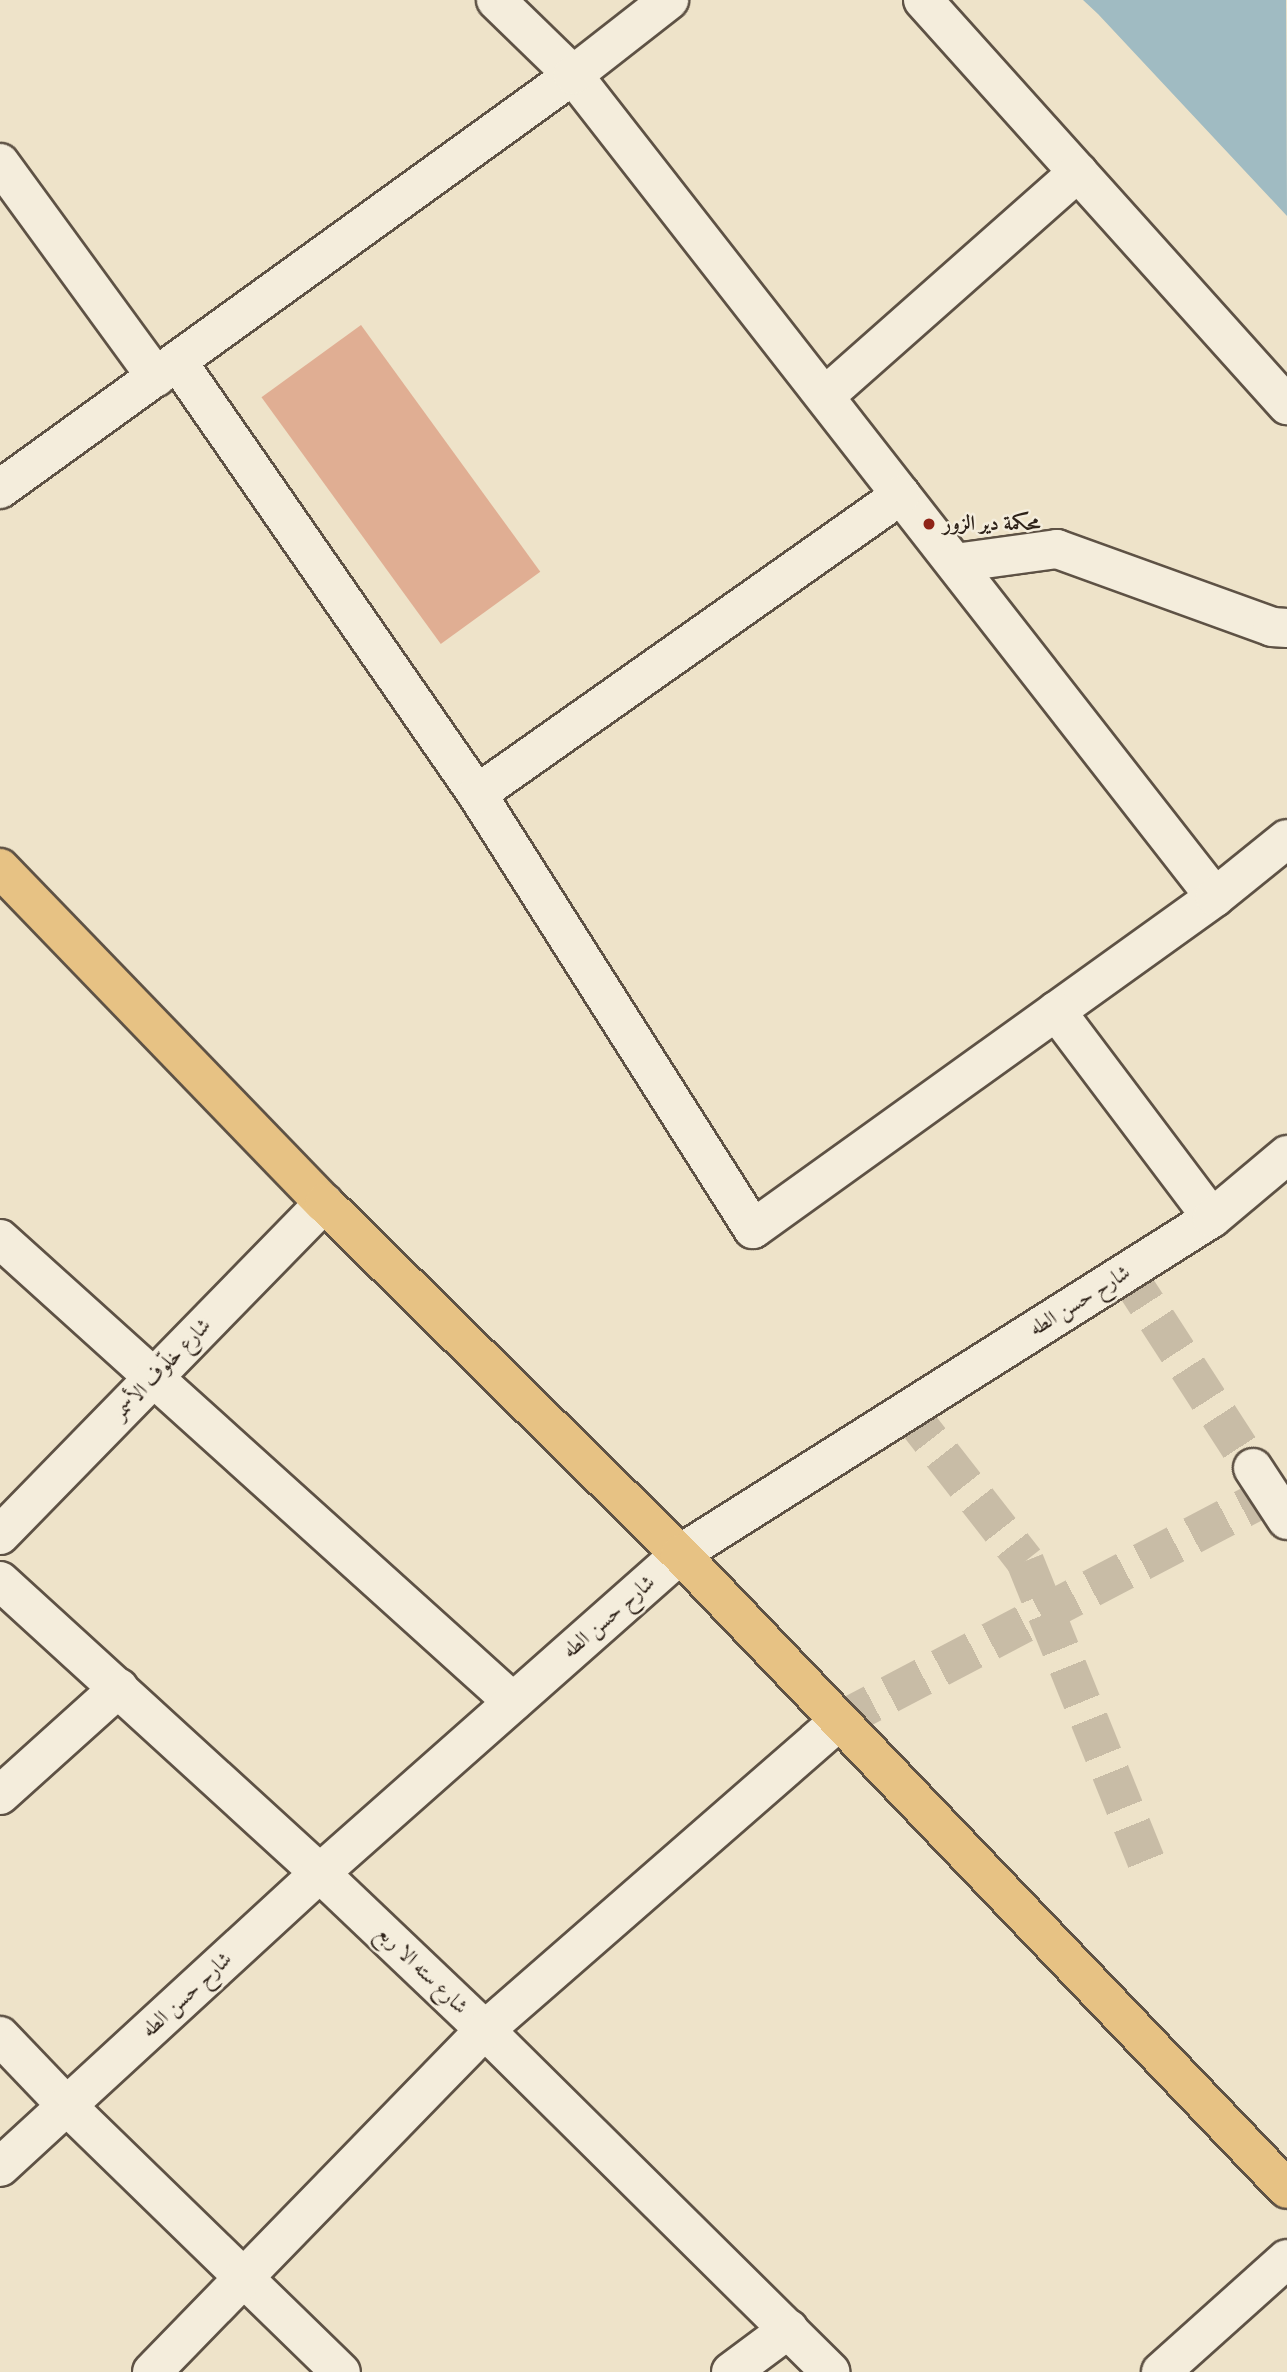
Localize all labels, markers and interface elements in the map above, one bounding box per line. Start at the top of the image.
place label: محكمة دير الزور [943,511,1040,537]
marker: محكمة دير الزور [921,516,937,532]
street label: شارح حسن الطه [1025,1260,1135,1342]
street label: شارع خلّوف الأسمر [108,1313,216,1425]
street label: شارح حسن الطه [558,1570,660,1664]
street label: شارع سته الا ربع [371,1920,473,2020]
street label: شارح حسن الطه [137,1947,237,2043]

